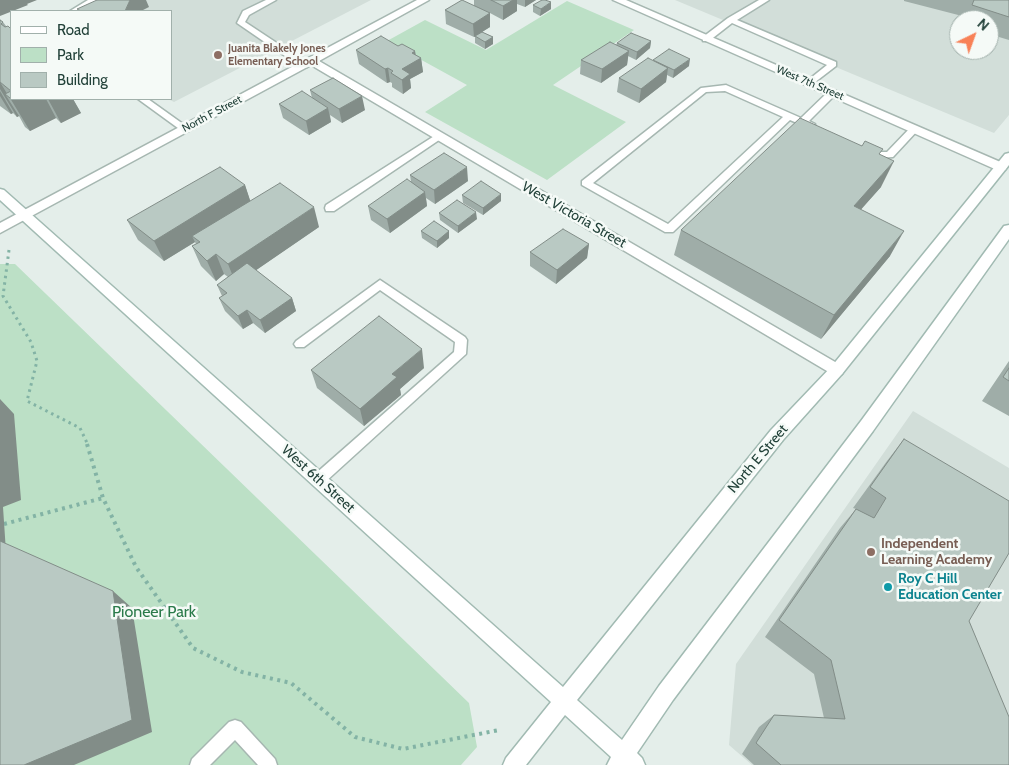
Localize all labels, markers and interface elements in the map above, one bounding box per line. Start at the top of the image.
legend [10,10,172,100]
north arrow [949,10,999,60]
text: N [974,15,993,35]
text: Road [57,21,90,39]
place label: Juanita Blakely Jones Elementary School [228,42,326,68]
text: Park [57,46,84,64]
marker: Juanita Blakely Jones Elementary School [212,49,224,61]
street label: West 7th Street [774,63,846,103]
text: Building [57,71,108,89]
street label: North F Street [180,93,244,135]
street label: West Victoria Street [519,178,629,252]
street label: North E Street [725,421,791,497]
street label: West 6th Street [278,442,358,516]
place label: Independent Learning Academy [881,536,992,568]
marker: Independent Learning Academy [865,546,877,558]
place label: Roy C Hill Education Center [898,571,1002,604]
marker: Roy C Hill Education Center [882,581,894,593]
park label: Pioneer Park [112,602,196,622]

